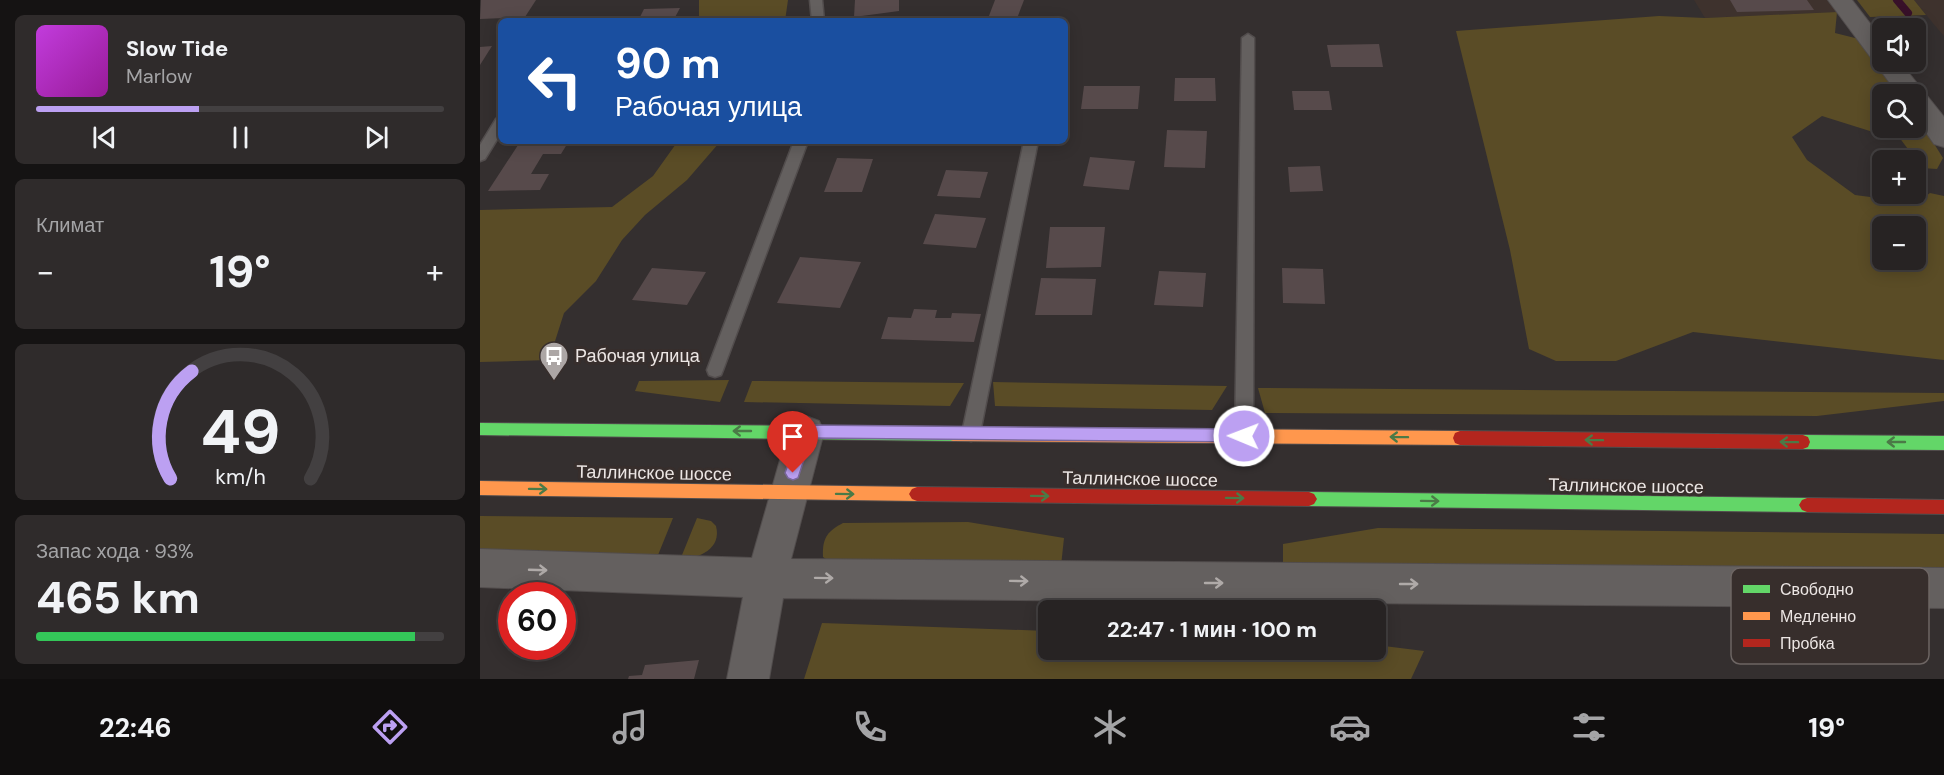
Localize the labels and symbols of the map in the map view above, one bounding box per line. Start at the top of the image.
bus stop icon: Рабочая улица [538,340,570,382]
place label: Рабочая улица [575,344,701,368]
position arrow [1212,404,1276,468]
pin [767,411,818,473]
one-way arrow [733,425,753,437]
one-way arrow [1390,432,1410,443]
one-way arrow [1585,434,1605,445]
one-way arrow [1780,436,1800,448]
one-way arrow [1886,436,1906,448]
street label: Таллинское шоссе [576,460,732,486]
street label: Таллинское шоссе [1062,466,1218,492]
street label: Таллинское шоссе [1548,473,1704,499]
one-way arrow [528,483,548,495]
one-way arrow [834,488,854,500]
one-way arrow [1029,490,1049,501]
one-way arrow [1224,492,1244,504]
one-way arrow [1419,495,1439,507]
one-way arrow [528,564,548,575]
legend [1731,568,1929,664]
one-way arrow [814,573,834,584]
one-way arrow [1009,575,1029,587]
one-way arrow [1204,577,1224,589]
one-way arrow [1399,578,1419,590]
text: Свободно [1780,579,1854,600]
speed limit sign: 60 [498,582,576,660]
text: Медленно [1780,606,1856,627]
text: Пробка [1780,633,1835,654]

